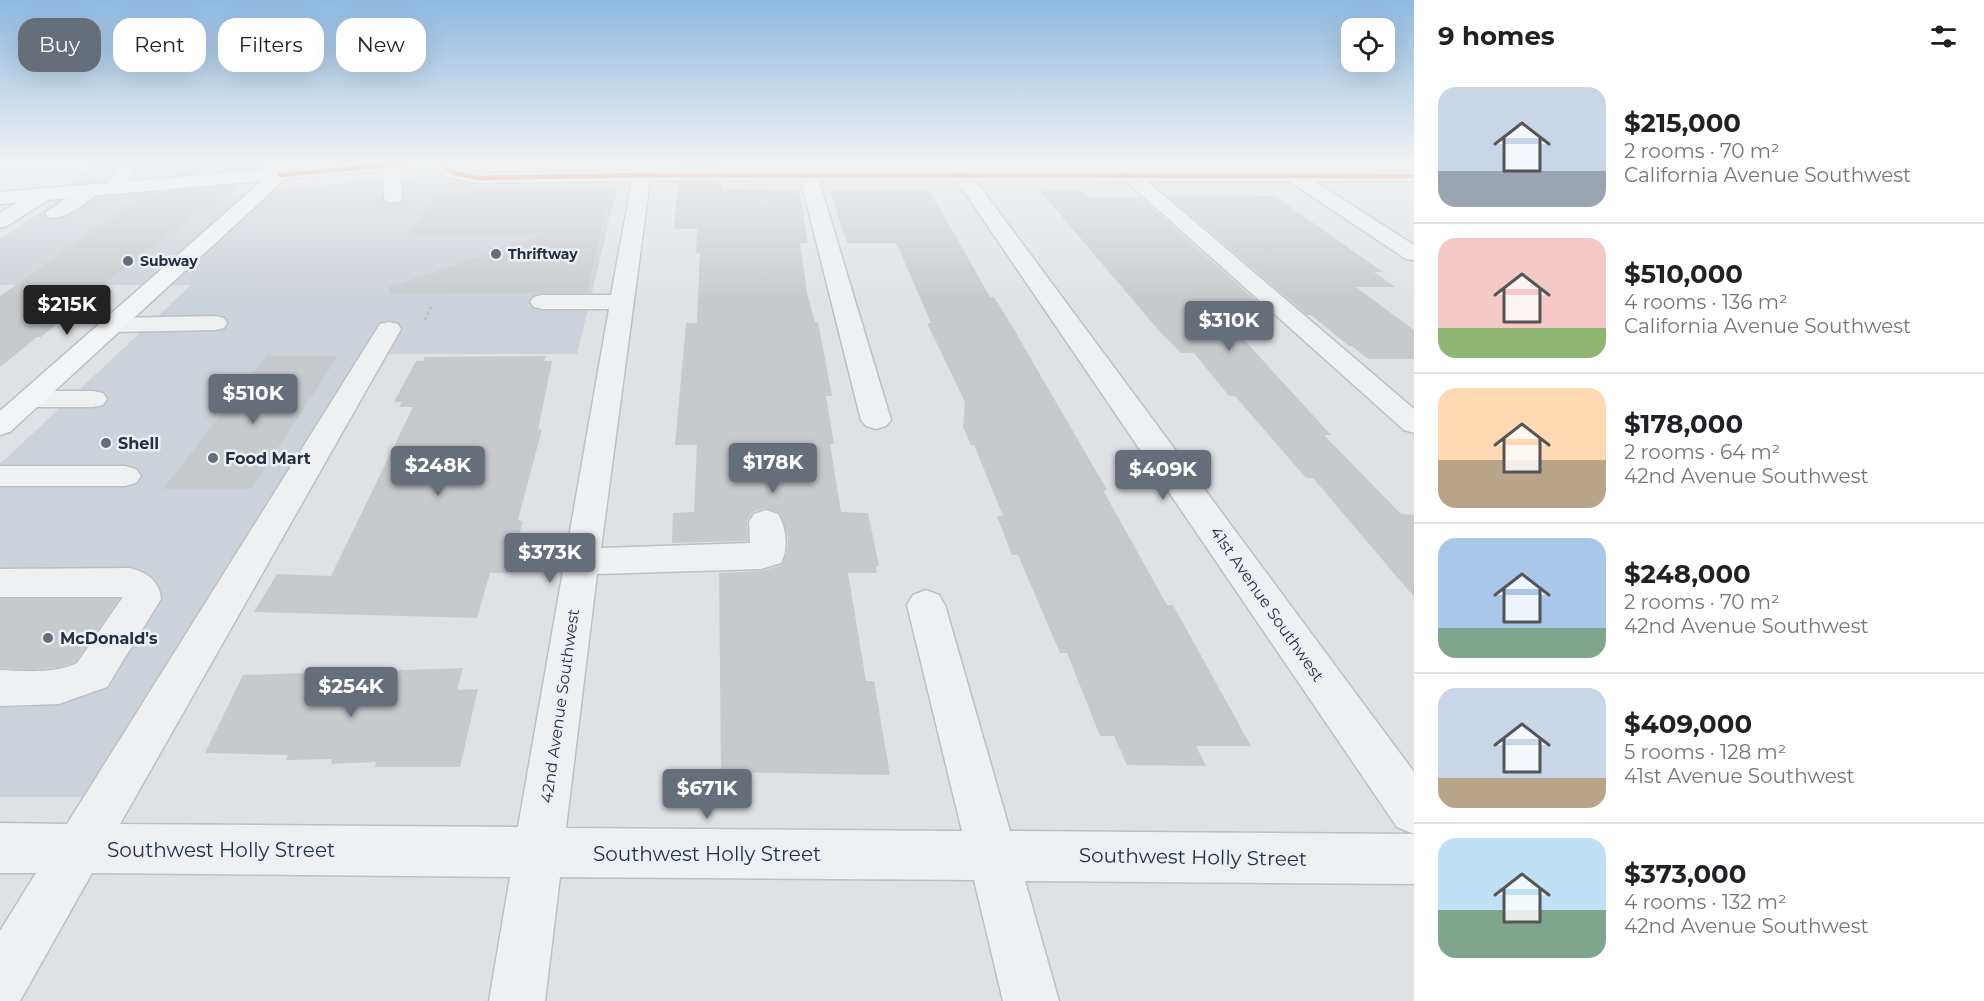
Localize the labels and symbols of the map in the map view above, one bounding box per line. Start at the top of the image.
place label: Thriftway [508,245,578,263]
marker: Thriftway [489,247,503,261]
place label: Subway [140,252,198,270]
marker: Subway [121,254,135,268]
pin: $215K [25,285,109,336]
pin: $310K [1187,301,1271,352]
pin: $510K [211,374,295,425]
place label: Shell [118,434,159,453]
marker: Shell [99,436,113,450]
pin: $178K [731,443,815,494]
pin: $248K [396,446,480,497]
place label: Food Mart [225,449,311,468]
pin: $409K [1121,450,1205,501]
marker: Food Mart [206,451,220,465]
street label: 41st Avenue Southwest [1206,523,1328,685]
pin: $373K [508,533,592,584]
street label: 42nd Avenue Southwest [537,607,583,804]
place label: McDonald's [60,629,158,648]
marker: McDonald's [41,631,55,645]
pin: $254K [309,667,393,718]
pin: $671K [665,769,749,820]
street label: Southwest Holly Street [107,838,335,862]
street label: Southwest Holly Street [593,842,821,866]
street label: Southwest Holly Street [1079,843,1307,871]

